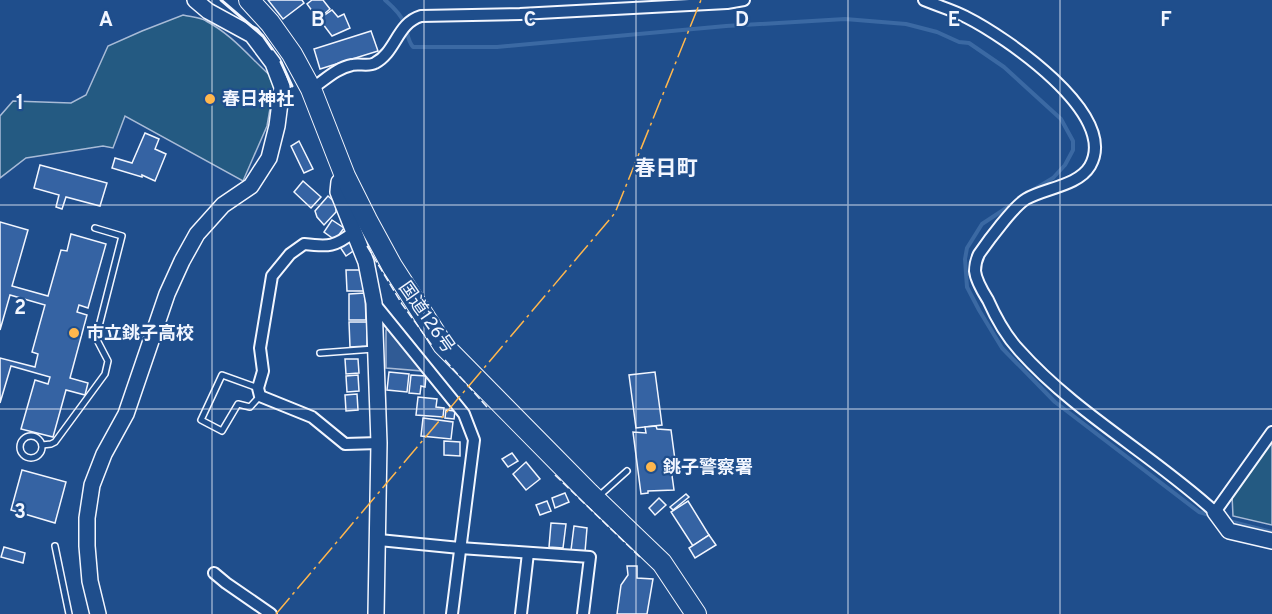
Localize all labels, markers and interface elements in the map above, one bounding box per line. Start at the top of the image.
text: A [99,8,113,34]
text: B [311,8,325,34]
text: C [524,8,536,34]
text: D [735,8,749,34]
text: E [948,8,960,34]
text: F [1160,8,1172,34]
place label: 春日神社 [222,89,294,112]
text: 1 [16,91,24,117]
marker: 春日神社 [203,92,217,106]
district label: 春日町 [635,156,698,183]
street label: 国道126号 [393,277,459,358]
text: 2 [14,296,26,322]
place label: 市立銚子高校 [86,323,194,346]
marker: 市立銚子高校 [67,326,81,340]
place label: 銚子警察署 [662,457,753,480]
marker: 銚子警察署 [644,460,658,474]
text: 3 [14,500,26,526]

